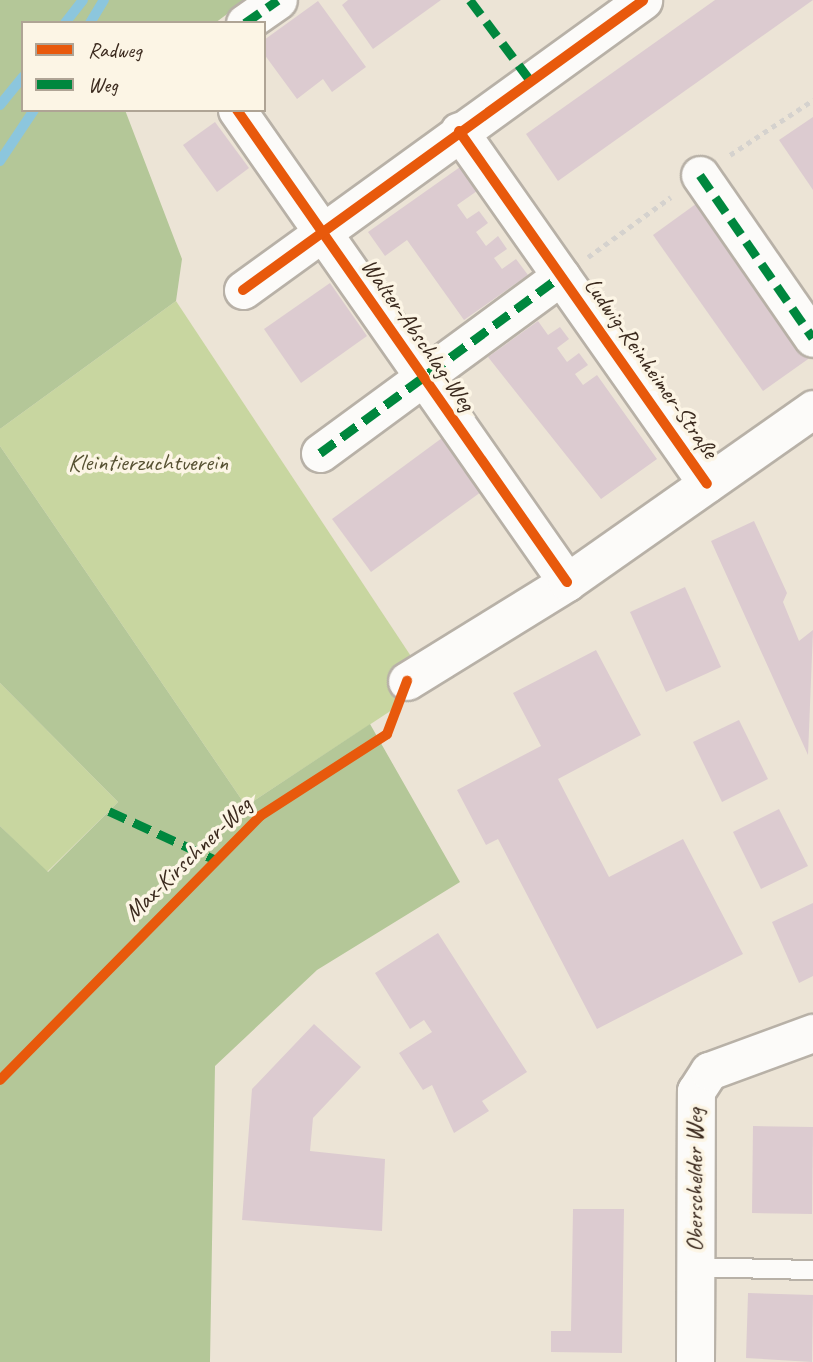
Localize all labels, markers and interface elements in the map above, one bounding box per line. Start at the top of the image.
legend [21,21,266,112]
text: Radweg [88,37,142,63]
text: Weg [88,72,118,98]
street label: Walter-Abschlag-Weg [355,253,481,417]
street label: Ludwig-Reinheimer-Straße [578,272,724,464]
park label: Kleintierzuchtverein [68,449,228,477]
street label: Max-Kirschner-Weg [118,791,258,927]
street label: Oberschelder Weg [681,1108,709,1252]

